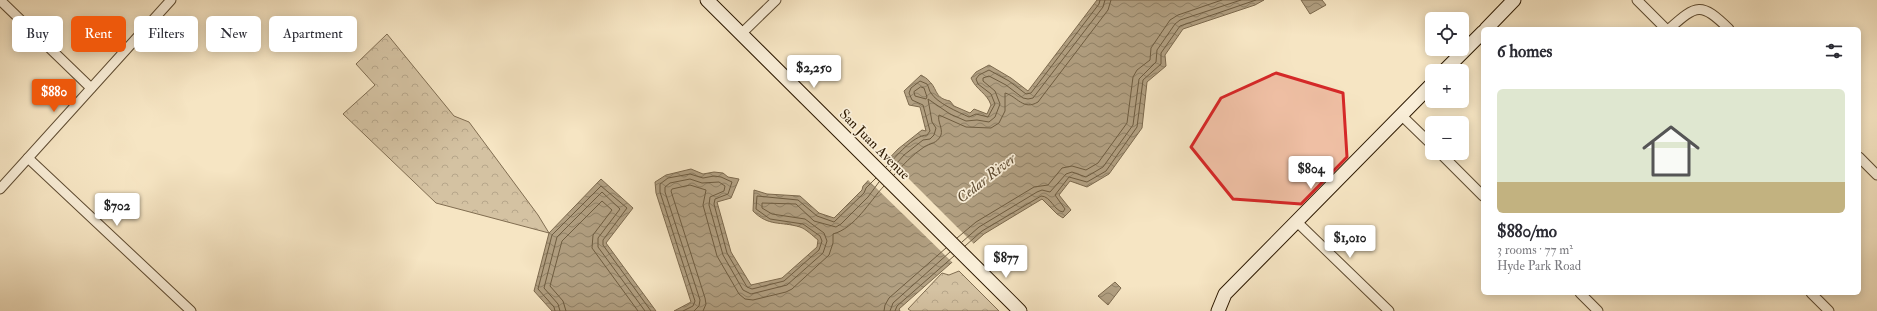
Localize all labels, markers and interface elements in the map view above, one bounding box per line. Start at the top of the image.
map controls [1425,12,1469,160]
button: locate [1425,12,1469,56]
chip: Buy [12,16,63,52]
chip: Rent [71,16,126,52]
chip: Filters [134,16,198,52]
chip: New [206,16,261,52]
chip: Apartment [269,16,357,52]
icon: filters [1823,40,1845,62]
text: 6 homes [1497,41,1552,62]
pin: $2,250 [781,55,847,89]
text: $2,250 [796,60,832,76]
button: + [1425,64,1469,108]
pin: $880 [30,79,78,113]
text: $880 [41,84,67,100]
street label: San Juan Avenue [836,106,914,183]
icon: home [1635,115,1707,187]
button: − [1425,116,1469,160]
water label: Cedar River [953,149,1021,207]
pin: $804 [1287,156,1335,190]
text: $804 [1297,161,1325,177]
pin: $702 [93,193,141,227]
text: $702 [104,198,130,214]
text: $880/mo [1497,221,1557,242]
pin: $1,010 [1317,225,1383,259]
text: $1,010 [1334,230,1366,246]
text: 3 rooms · 77 m² [1497,242,1573,258]
pin: $877 [982,245,1030,279]
text: $877 [993,250,1019,266]
text: Hyde Park Road [1497,258,1581,274]

